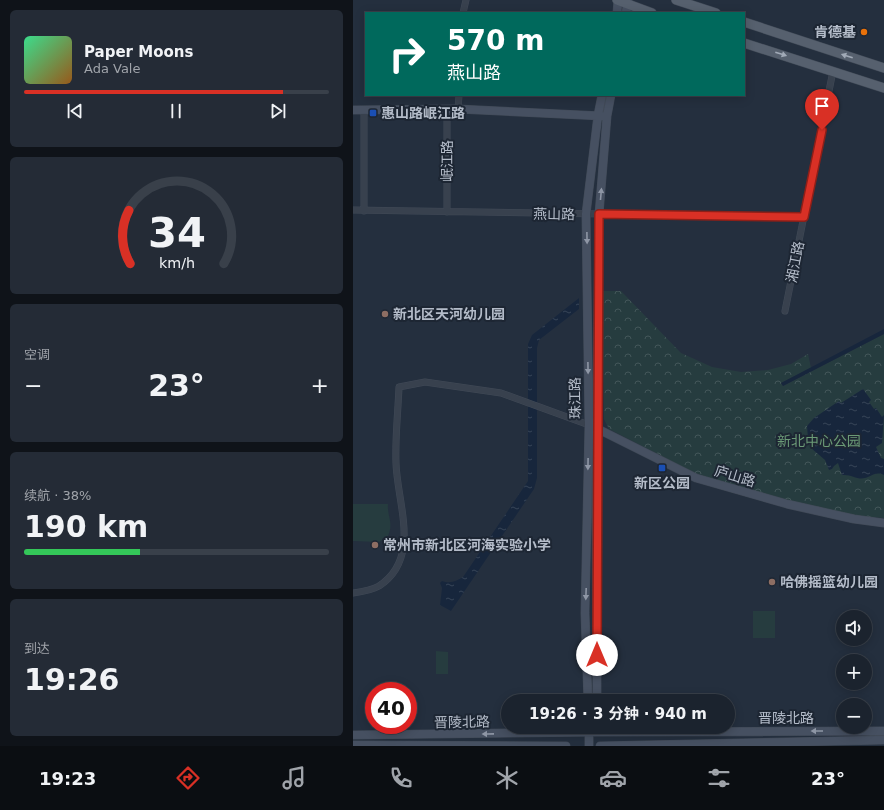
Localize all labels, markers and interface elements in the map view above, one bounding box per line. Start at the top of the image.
text: 570 m [447,24,544,57]
place label: 肯德基 [814,24,856,40]
marker: 肯德基 [859,27,869,37]
icon: right [381,28,433,80]
text: Paper Moons [84,43,193,61]
one-way arrow [775,52,787,58]
one-way arrow [841,52,853,58]
text: Ada Vale [84,61,140,76]
text: 燕山路 [447,62,501,83]
pin [805,89,839,130]
icon: arrive [811,95,833,117]
icon: previous [64,100,86,122]
icon: pause [165,100,187,122]
icon: next [267,100,289,122]
place label: 惠山路岷江路 [381,105,465,121]
marker: 惠山路岷江路 [368,108,378,118]
street label: 岷江路 [439,140,455,182]
one-way arrow [597,188,604,200]
street label: 燕山路 [533,206,575,222]
text: 34 [148,208,205,257]
one-way arrow [584,232,590,245]
street label: 湘江路 [783,240,807,284]
text: km/h [158,254,195,270]
place label: 新北区天河幼儿园 [393,306,505,322]
marker: 新北区天河幼儿园 [380,309,390,319]
text: 空调 [24,347,50,362]
one-way arrow [585,362,591,375]
text: 23° [148,368,205,403]
text: − [24,373,42,398]
text: + [311,373,329,398]
street label: 珠江路 [567,377,583,419]
park label: 新北中心公园 [777,433,861,449]
one-way arrow [585,458,591,471]
street label: 庐山路 [713,462,757,490]
marker: 新区公园 [657,463,667,473]
place label: 新区公园 [634,475,690,491]
text: 续航 · 38% [24,488,91,503]
text: 190 km [24,509,148,544]
place label: 常州市新北区河海实验小学 [383,537,551,553]
marker: 常州市新北区河海实验小学 [370,540,380,550]
place label: 哈佛摇篮幼儿园 [780,574,878,590]
marker: 哈佛摇篮幼儿园 [767,577,777,587]
one-way arrow [583,588,589,601]
map controls [836,610,872,734]
button: sound [836,610,872,646]
position arrow [576,634,618,676]
text: 到达 [24,641,50,656]
button: + [836,654,872,690]
text: 19:26 [24,662,120,697]
speed limit sign: 40 [365,682,417,734]
button: − [836,698,872,734]
text: 19:26 · 3 分钟 · 940 m [529,705,707,723]
street label: 晋陵北路 [758,710,814,726]
street label: 晋陵北路 [434,714,490,730]
one-way arrow [810,728,823,734]
one-way arrow [481,731,494,737]
icon: directions [174,764,202,792]
icon: music [280,764,308,792]
icon: phone [387,764,415,792]
icon: climate [493,764,521,792]
icon: car [599,764,627,792]
icon: filters [705,764,733,792]
text: 19:23 [39,768,96,789]
text: 23° [811,768,845,789]

